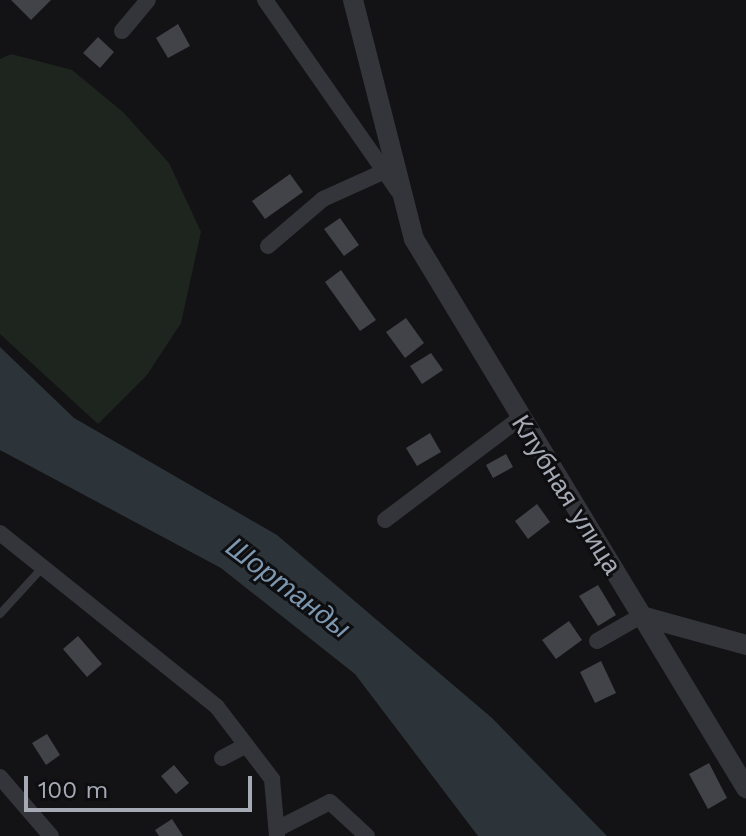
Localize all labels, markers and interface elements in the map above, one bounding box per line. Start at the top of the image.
street label: Клубная улица [505,410,627,580]
water label: Шортанды [219,530,357,646]
scale bar [28,760,256,810]
text: 100 m [38,776,108,804]

